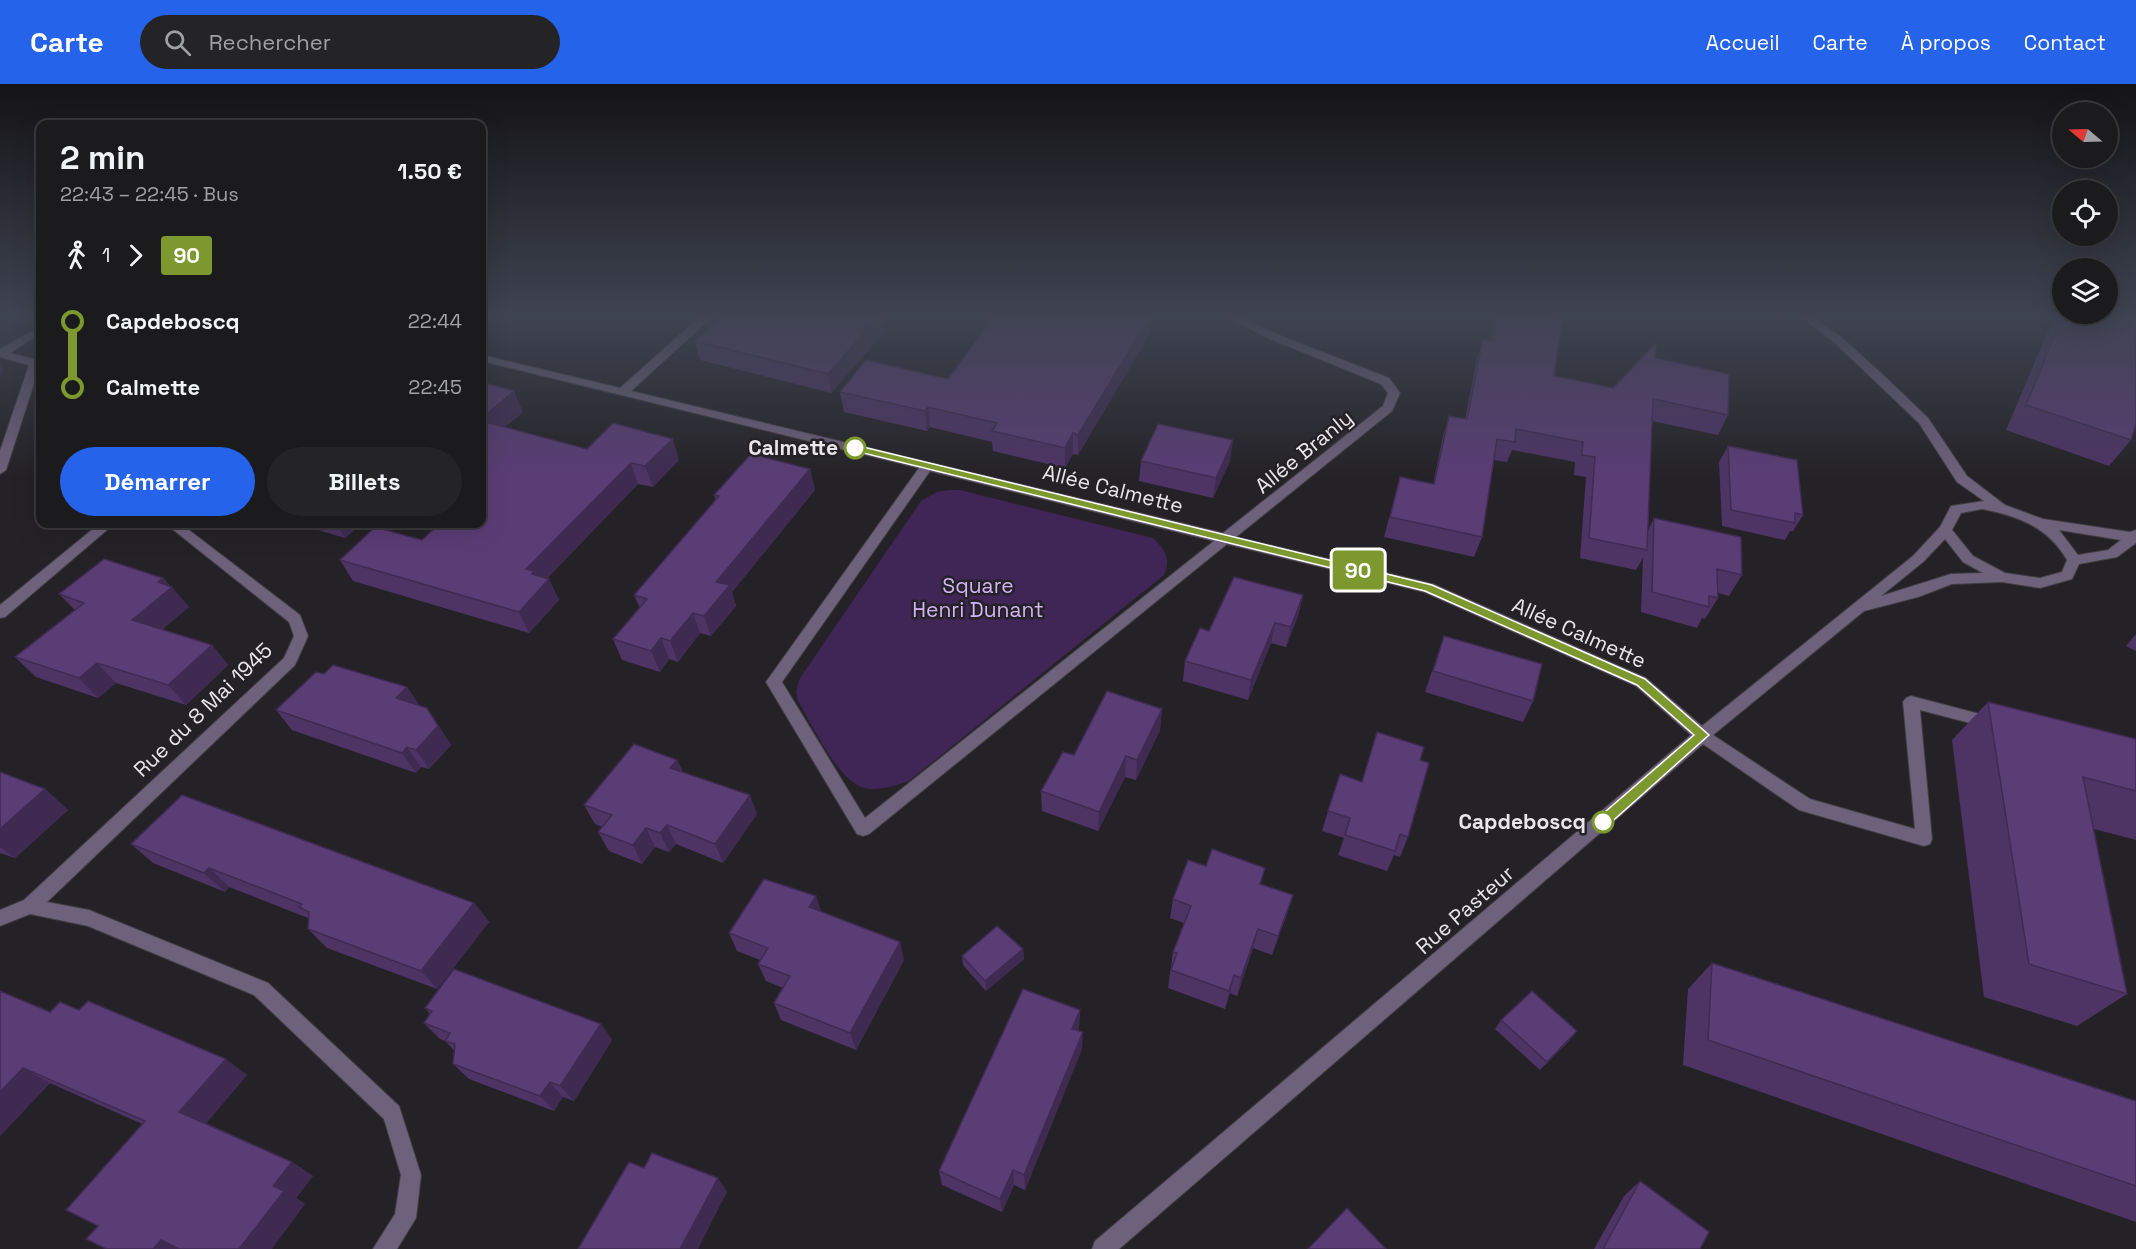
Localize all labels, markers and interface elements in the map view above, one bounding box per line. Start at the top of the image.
search box [140,15,560,69]
text: Carte [30,24,104,60]
icon: search [161,26,194,59]
text: Rechercher [209,28,331,56]
text: Accueil [1706,29,1780,56]
text: Carte [1813,29,1868,56]
text: À propos [1901,29,1991,56]
text: Contact [2024,29,2106,56]
north arrow [2052,102,2118,168]
map controls [2052,102,2118,324]
text: 2 min [60,137,145,179]
text: 1.50 € [398,157,462,185]
button: locate [2052,180,2118,246]
text: 22:43 – 22:45 · Bus [60,181,239,207]
icon: walk [60,239,93,272]
icon: forward [119,239,152,272]
text: 1 [102,242,110,268]
text: 90 [173,242,200,269]
button: layers [2052,258,2118,324]
text: Capdeboscq [106,307,240,335]
text: 22:44 [408,308,462,334]
text: Calmette [106,373,200,401]
text: 22:45 [408,374,462,400]
street label: Allée Branly [1249,404,1358,499]
place label: Calmette [748,434,838,461]
marker: Calmette [844,437,866,459]
button: Démarrer [60,447,255,516]
button: Billets [267,447,462,516]
street label: Allée Calmette [1040,458,1186,519]
line badge: 90 [1331,550,1385,590]
text: 90 [1345,557,1371,584]
park label: Square Henri Dunant [912,572,1044,623]
street label: Allée Calmette [1508,591,1650,674]
street label: Rue du 8 Mai 1945 [128,637,278,783]
place label: Capdeboscq [1458,808,1586,835]
marker: Capdeboscq [1592,811,1614,833]
street label: Rue Pasteur [1410,859,1519,960]

